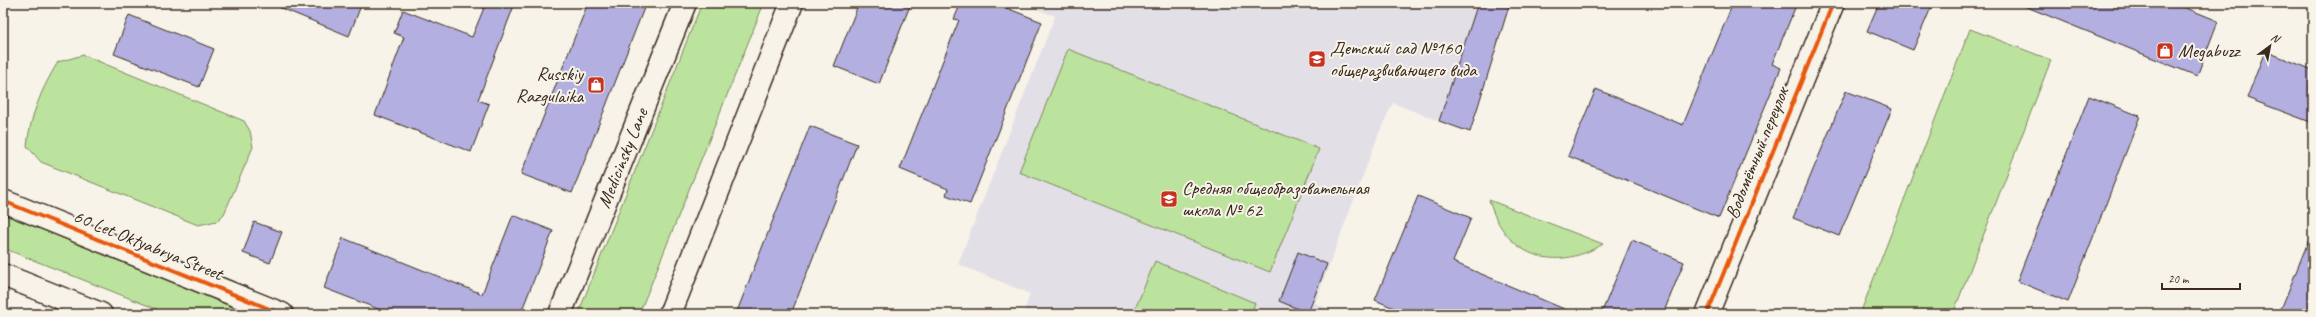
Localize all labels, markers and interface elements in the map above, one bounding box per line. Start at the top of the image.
north arrow [2250,26,2290,66]
text: N [2269,30,2284,46]
place label: Детский сад №160 общеразвивающего вида [1330,36,1478,82]
place label: Megabuzz [2178,39,2241,63]
shop icon: Megabuzz [2155,41,2175,61]
school or university icon: Детский сад №160 общеразвивающего вида [1307,49,1327,69]
place label: Russkiy Razgulaika [516,62,585,108]
shop icon: Russkiy Razgulaika [586,75,606,95]
street label: Водомётный переулок [1720,82,1795,222]
street label: Medicinsky Lane [592,103,654,211]
place label: Средняя общеобразовательная школа № 62 [1182,176,1370,222]
school or university icon: Средняя общеобразовательная школа № 62 [1159,189,1179,209]
street label: 60 Let Oktyabrya Street [70,204,228,287]
scale bar [2162,265,2240,291]
text: 20 m [2168,271,2190,287]

